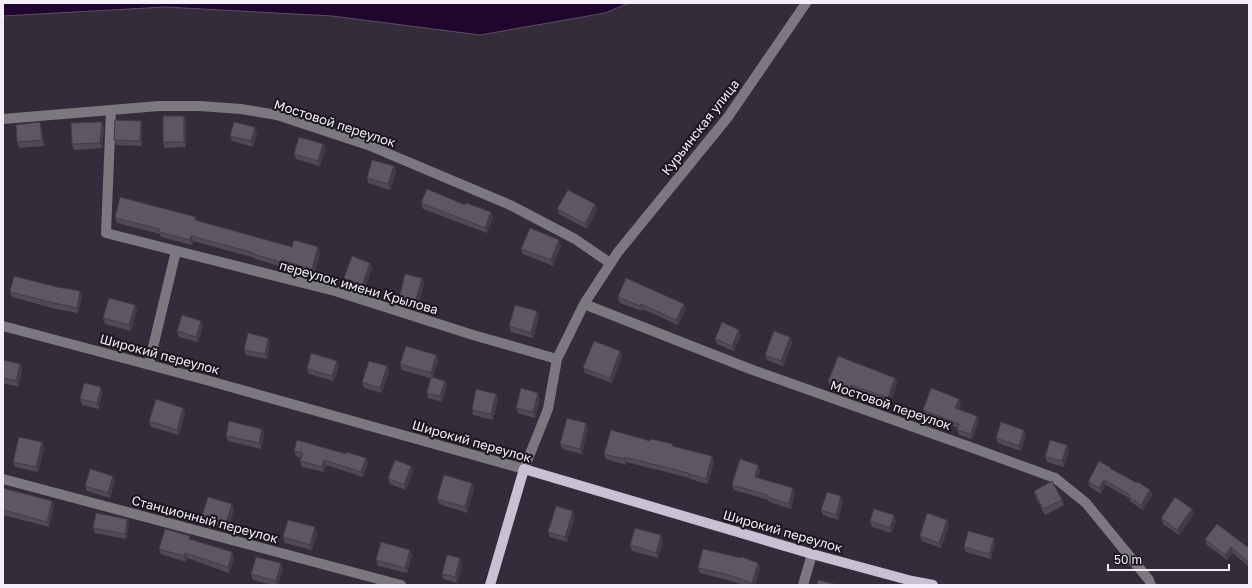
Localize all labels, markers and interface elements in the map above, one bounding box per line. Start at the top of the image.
street label: Курьинская улица [658,76,742,178]
street label: Мостовой переулок [272,96,398,150]
street label: переулок имени Крылова [278,257,440,317]
street label: Широкий переулок [98,330,222,378]
street label: Мостовой переулок [828,377,954,433]
street label: Широкий переулок [410,416,534,466]
street label: Станционный переулок [130,492,281,546]
street label: Широкий переулок [721,506,845,556]
scale bar [1108,546,1229,572]
text: 50 m [1114,552,1142,567]

